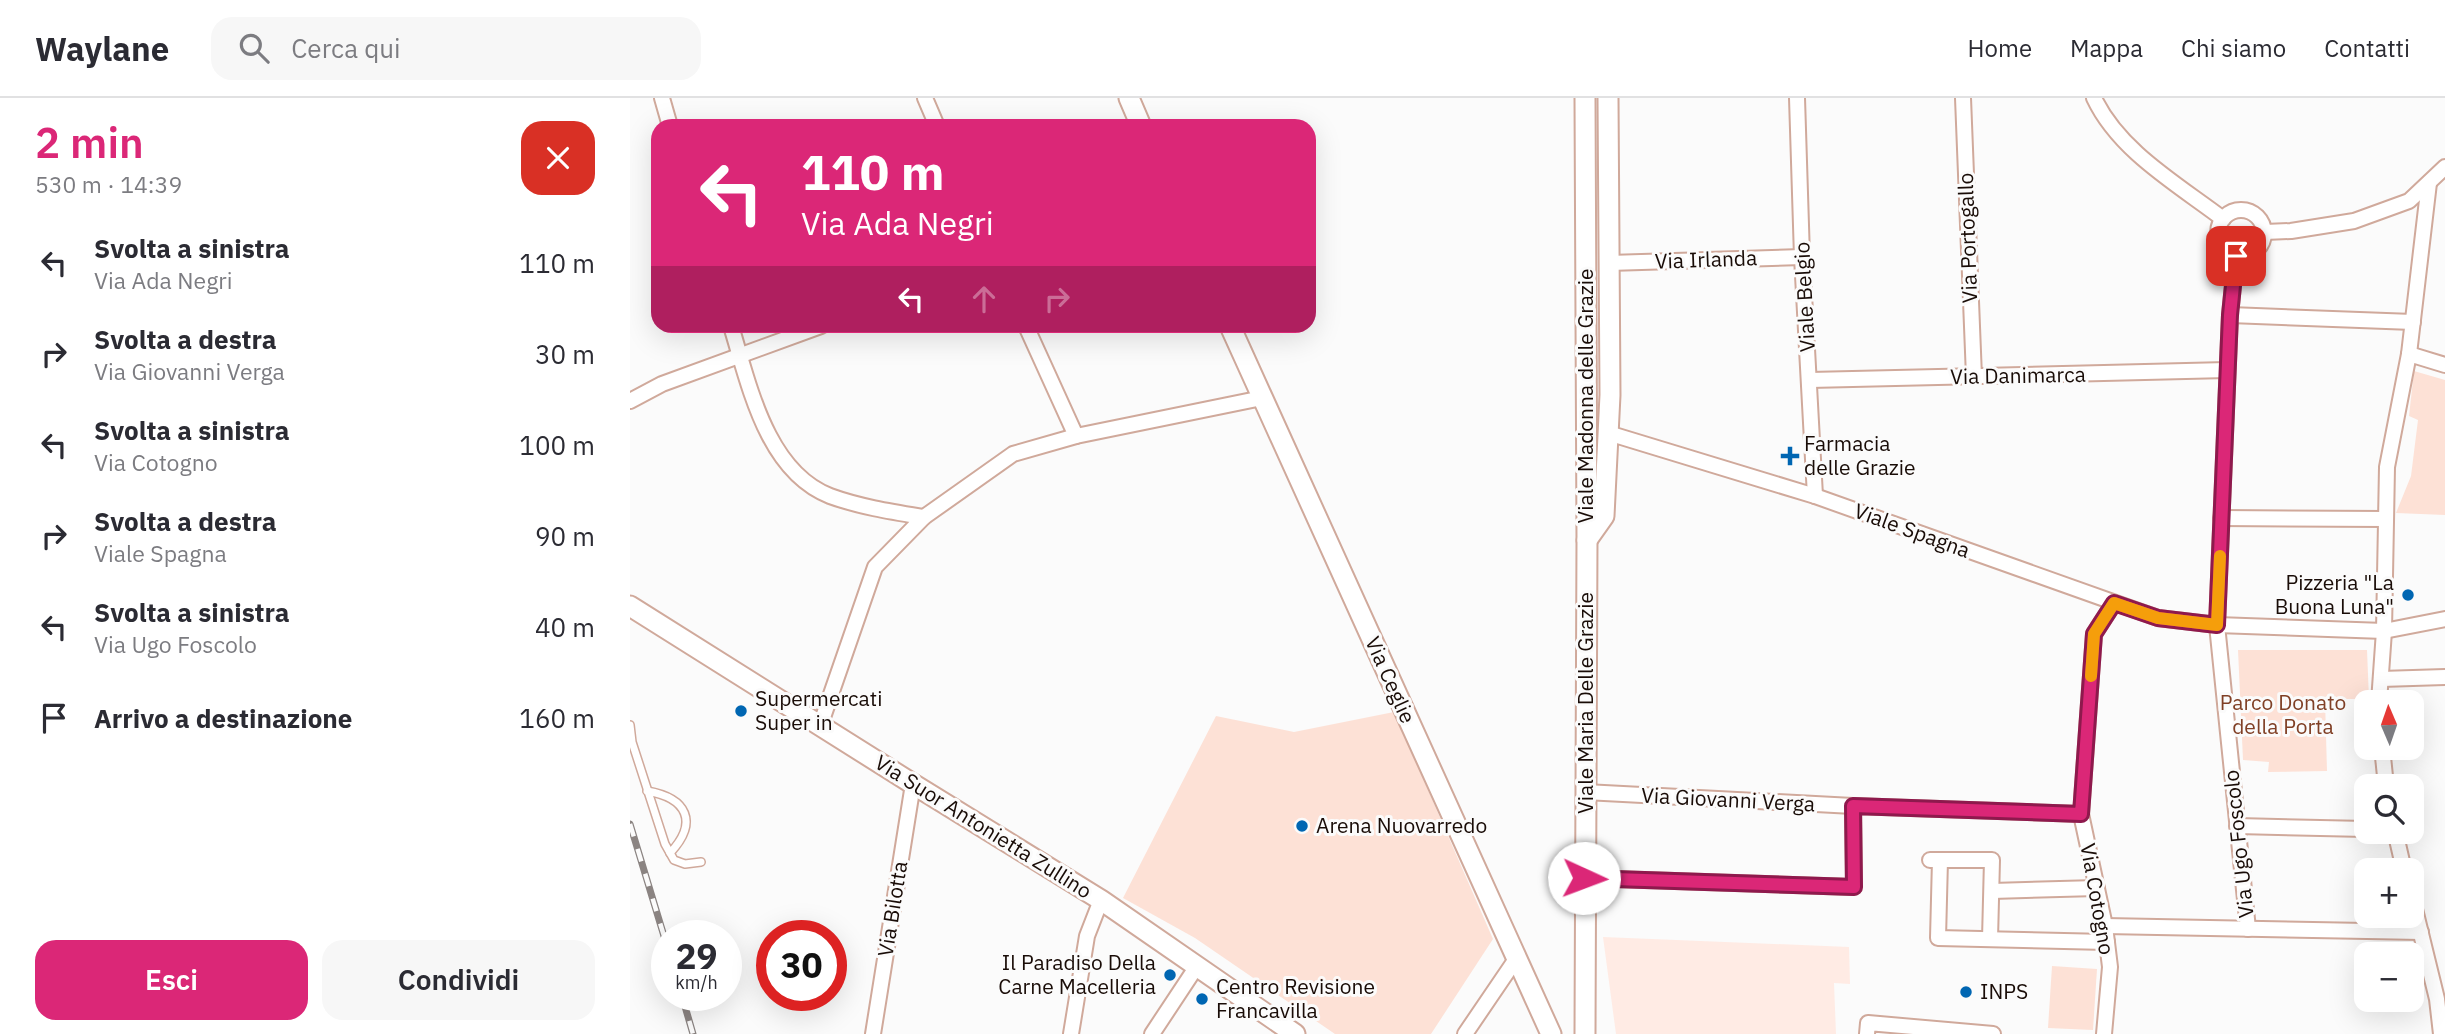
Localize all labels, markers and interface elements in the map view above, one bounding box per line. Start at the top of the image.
search box [211,17,701,80]
text: Waylane [35,27,169,70]
icon: search [235,29,273,67]
text: Cerca qui [291,31,401,65]
text: Home [1968,32,2032,64]
text: Mappa [2070,32,2143,64]
text: Chi siamo [2181,32,2286,64]
text: Contatti [2324,32,2410,64]
text: 2 min [35,115,144,170]
button: close [521,121,595,195]
text: 110 m [801,140,945,203]
icon: left [686,147,777,238]
text: 530 m · 14:39 [35,169,182,199]
street label: Via Portogallo [1951,172,1983,304]
text: Via Ada Negri [801,202,994,244]
pin [2206,226,2266,286]
text: Svolta a sinistra [94,231,290,265]
icon: arrive [2217,237,2255,275]
street label: Viale Belgio [1787,241,1821,353]
street label: Via Irlanda [1654,243,1758,275]
icon: left [35,244,73,282]
text: 110 m [519,246,595,280]
text: Via Ada Negri [94,265,232,295]
street label: Viale Madonna delle Grazie [1571,268,1599,524]
icon: left [892,280,930,318]
icon: ahead [965,280,1003,318]
icon: right [1038,280,1076,318]
text: Svolta a destra [94,322,276,356]
icon: right [35,335,73,373]
text: 30 m [535,337,595,371]
text: Via Giovanni Verga [94,356,285,386]
street label: Via Danimarca [1950,360,2086,390]
text: Svolta a sinistra [94,413,290,447]
icon: left [35,426,73,464]
text: 100 m [519,428,595,462]
place label: Farmacia delle Grazie [1804,429,1915,481]
text: Via Cotogno [94,447,218,477]
marker: Farmacia delle Grazie [1782,448,1798,464]
street label: Viale Spagna [1851,496,1974,564]
text: Svolta a destra [94,504,276,538]
icon: right [35,517,73,555]
text: 90 m [535,519,595,553]
text: Viale Spagna [94,538,227,568]
place label: Pizzeria "La Buona Luna" [2275,568,2394,620]
marker: Pizzeria "La Buona Luna" [2400,587,2416,603]
street label: Viale Maria Delle Grazie [1571,592,1599,814]
text: Svolta a sinistra [94,595,290,629]
icon: left [35,608,73,646]
text: 40 m [535,610,595,644]
text: Via Ugo Foscolo [94,629,257,659]
street label: Via Ceglie [1359,632,1422,727]
place label: Supermercati Super in [755,684,882,736]
park label: Parco Donato della Porta [2220,688,2346,740]
north arrow [2354,690,2424,760]
map controls [2354,690,2424,1012]
icon: arrive [35,699,73,737]
text: Arrivo a destinazione [94,701,352,735]
text: 160 m [519,701,595,735]
marker: Supermercati Super in [733,703,749,719]
street label: Via Suor Antonietta Zullino [870,748,1097,905]
street label: Via Ugo Foscolo [2216,769,2260,920]
button: search [2354,774,2424,844]
street label: Via Giovanni Verga [1640,780,1816,818]
place label: Arena Nuovarredo [1316,811,1487,839]
marker: Arena Nuovarredo [1294,818,1310,834]
position arrow [1547,841,1621,915]
street label: Via Cotogno [2074,841,2122,957]
button: + [2354,858,2424,928]
street label: Via Bilotta [871,859,913,959]
speed limit sign: 30 [756,920,847,1011]
text: 29 [675,933,718,979]
button: Esci [35,940,308,1020]
button: Condividi [322,940,595,1020]
button: − [2354,942,2424,1012]
place label: Il Paradiso Della Carne Macelleria [998,948,1156,1000]
marker: Il Paradiso Della Carne Macelleria [1162,967,1178,983]
text: km/h [675,971,718,994]
place label: Centro Revisione Francavilla [1216,972,1375,1024]
place label: INPS [1980,977,2028,1005]
marker: INPS [1958,984,1974,1000]
marker: Centro Revisione Francavilla [1194,991,1210,1007]

